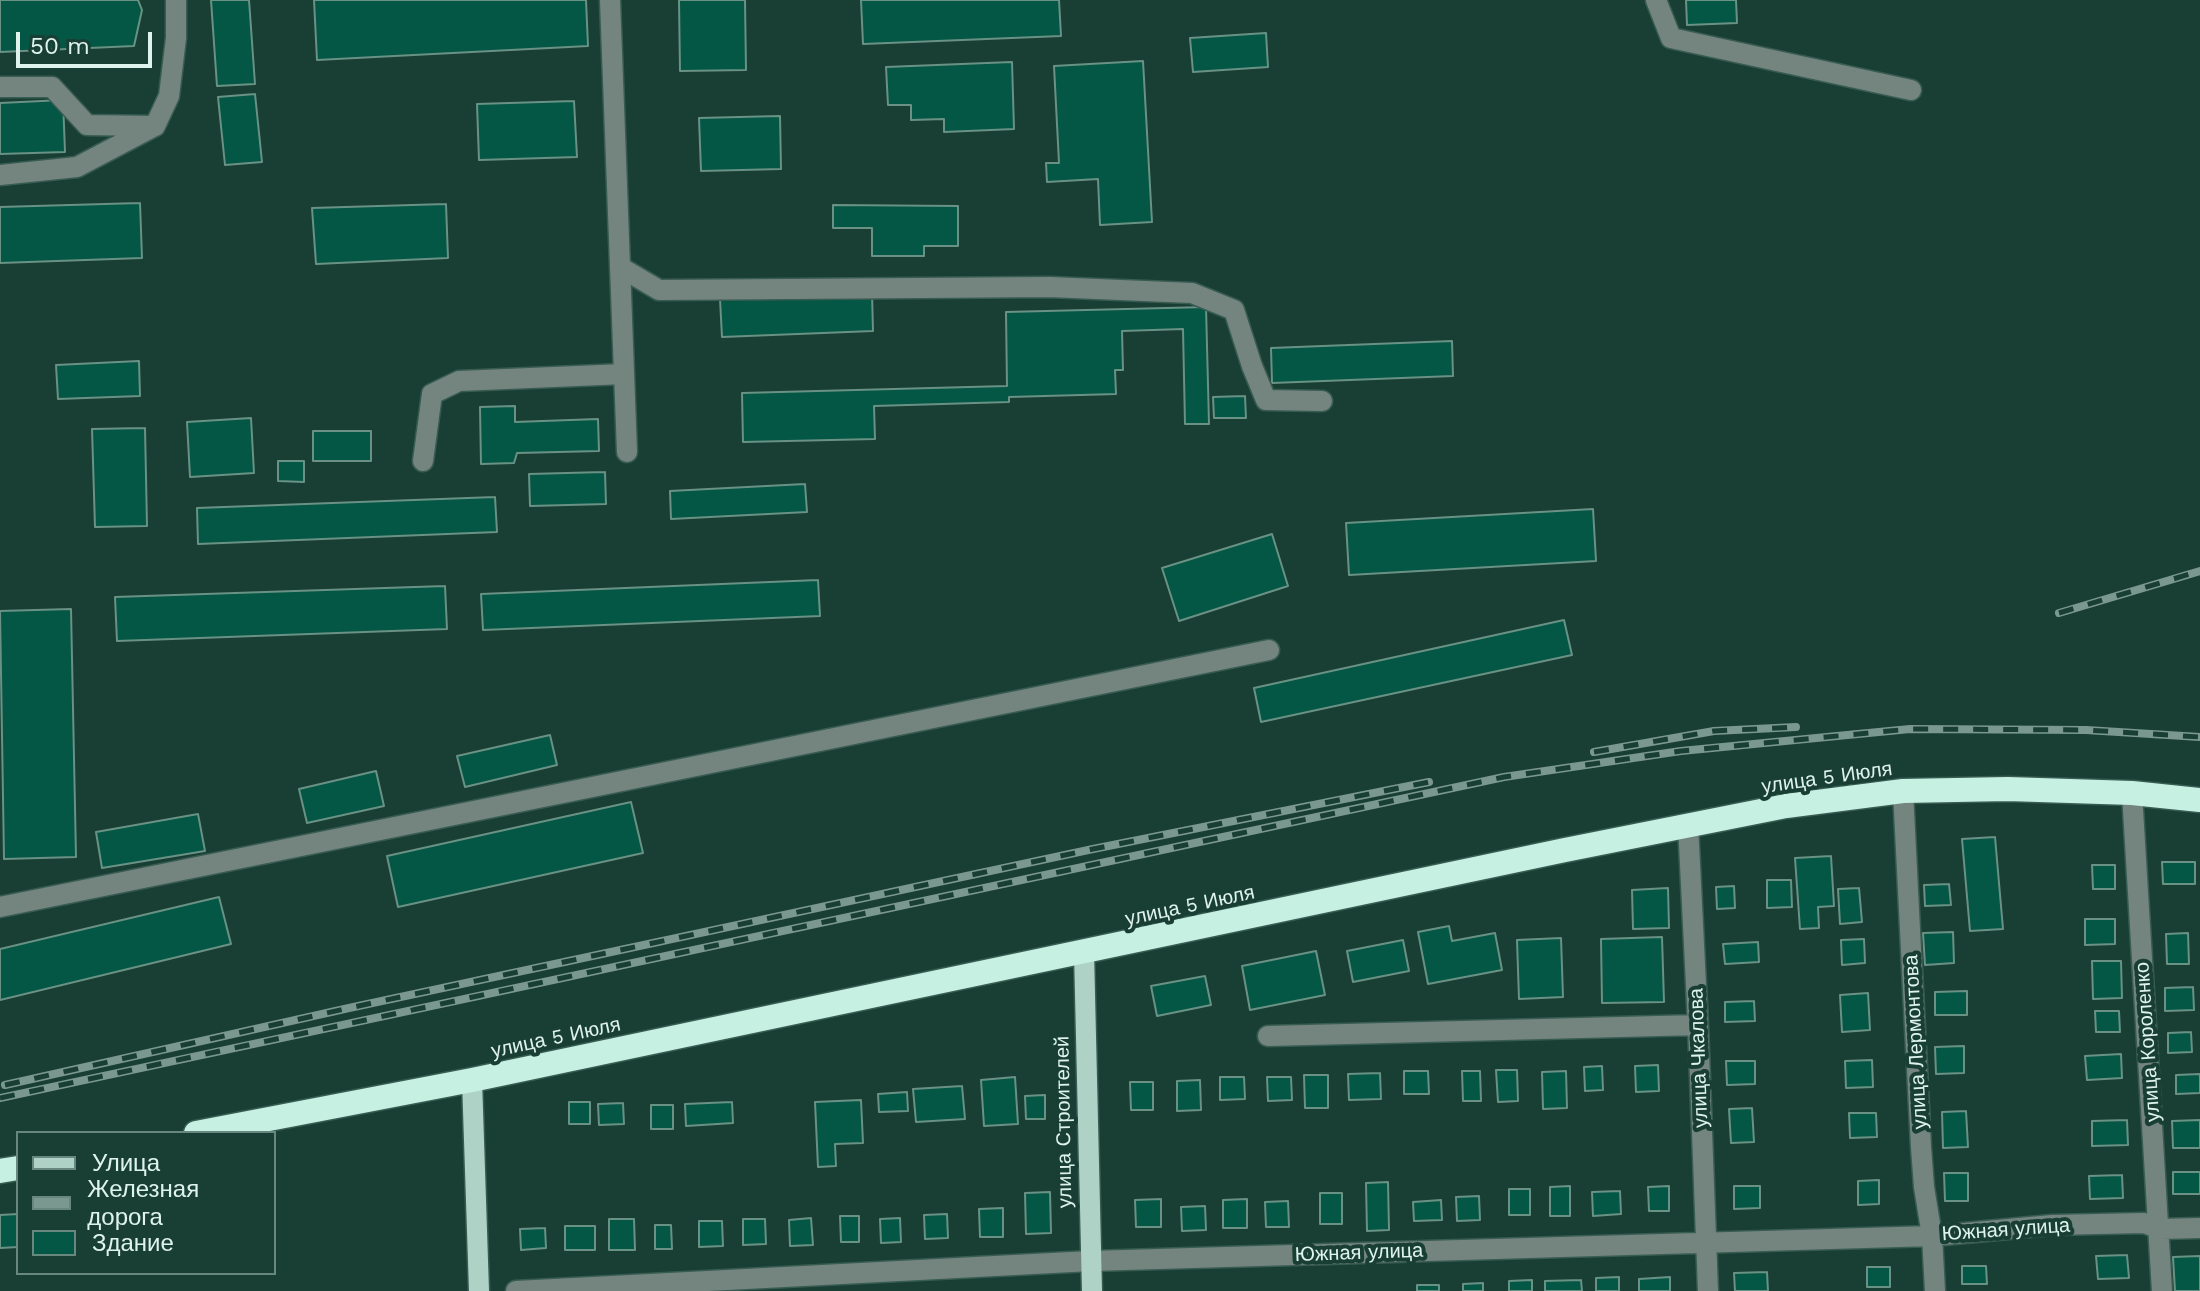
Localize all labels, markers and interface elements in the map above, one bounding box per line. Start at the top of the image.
scale bar [20,16,156,66]
text: 50 m [30,32,90,60]
street label: улица 5 Июля [1760,757,1894,799]
street label: улица 5 Июля [1123,881,1257,931]
street label: улица Лермонтова [1899,954,1933,1130]
street label: улица Короленко [2130,961,2166,1123]
street label: улица Чкалова [1685,988,1713,1128]
street label: улица 5 Июля [489,1013,623,1063]
street label: улица Строителей [1050,1036,1078,1208]
legend [16,1131,276,1275]
text: Улица [92,1149,160,1177]
text: Железная дорога [87,1175,199,1231]
street label: Южная улица [1941,1214,2071,1246]
text: Здание [92,1229,174,1257]
street label: Южная улица [1294,1239,1424,1267]

